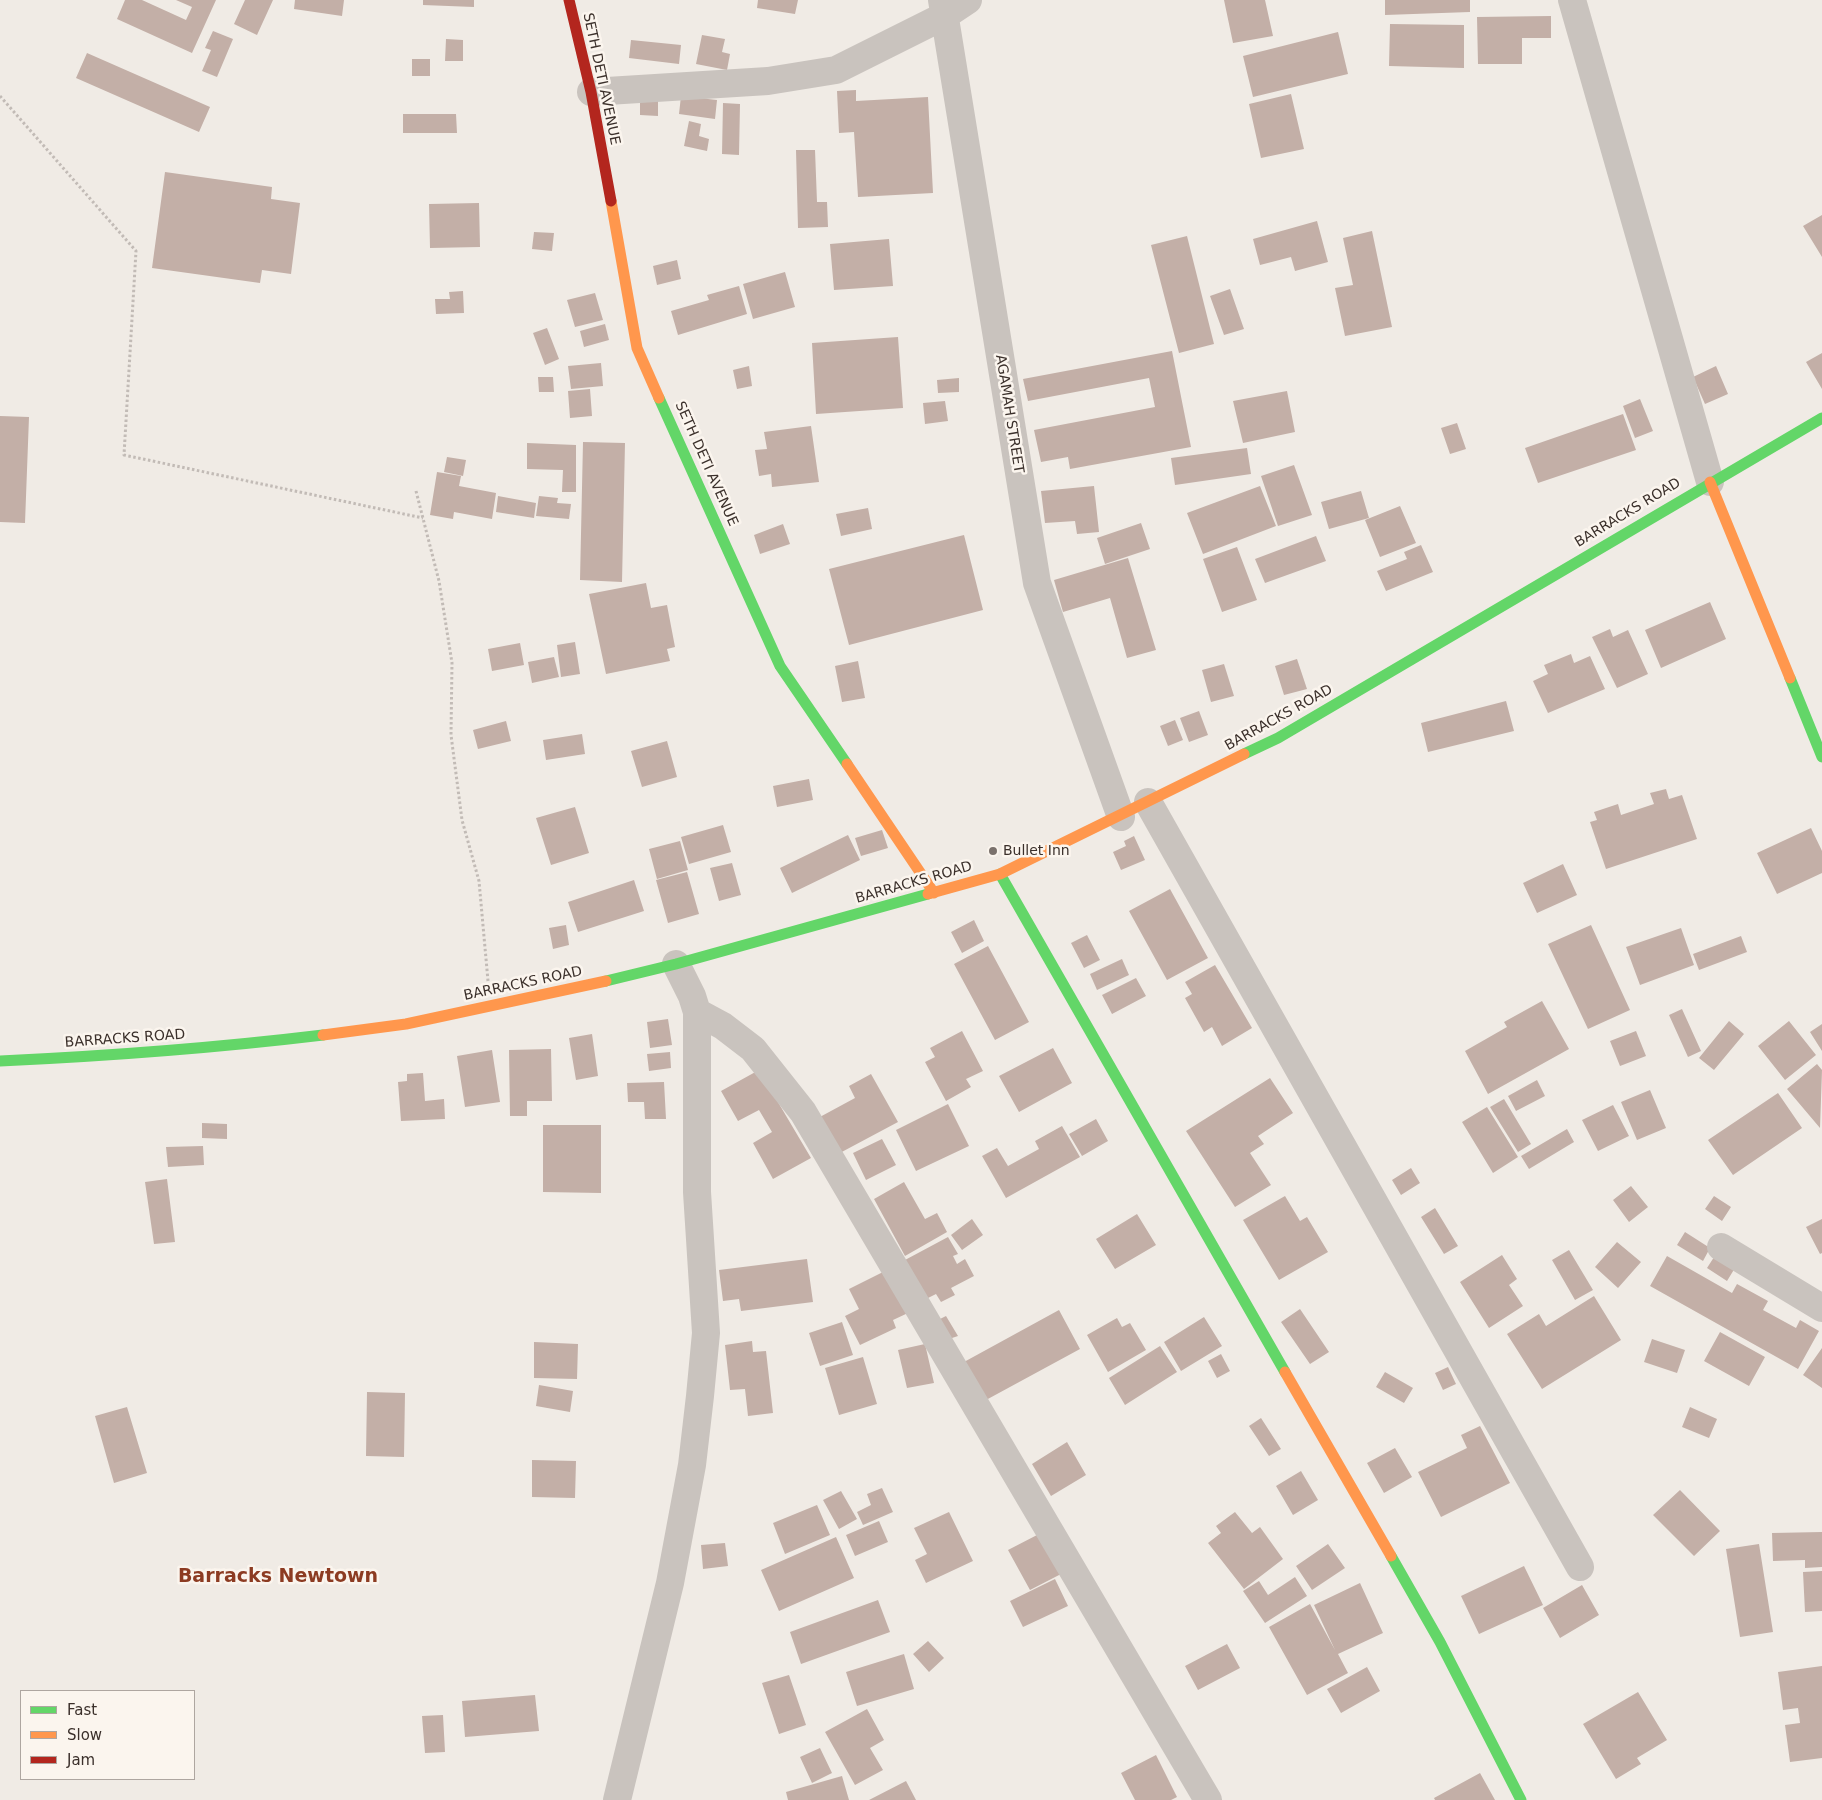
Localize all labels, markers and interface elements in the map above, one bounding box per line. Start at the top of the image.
street label: SETH DETI AVENUE [579,11,623,147]
street label: AGAMAH STREET [991,354,1027,474]
street label: SETH DETI AVENUE [671,399,741,529]
street label: BARRACKS ROAD [1572,475,1684,551]
street label: BARRACKS ROAD [1222,681,1336,755]
place label: Bullet Inn [1003,843,1070,859]
marker: Bullet Inn [987,845,999,857]
street label: BARRACKS ROAD [854,858,974,908]
street label: BARRACKS ROAD [462,963,584,1005]
street label: BARRACKS ROAD [64,1026,186,1052]
district label: Barracks Newtown [178,1566,378,1588]
legend [20,1690,195,1780]
text: Fast [67,1701,97,1719]
text: Slow [67,1726,102,1744]
text: Jam [67,1751,95,1769]

